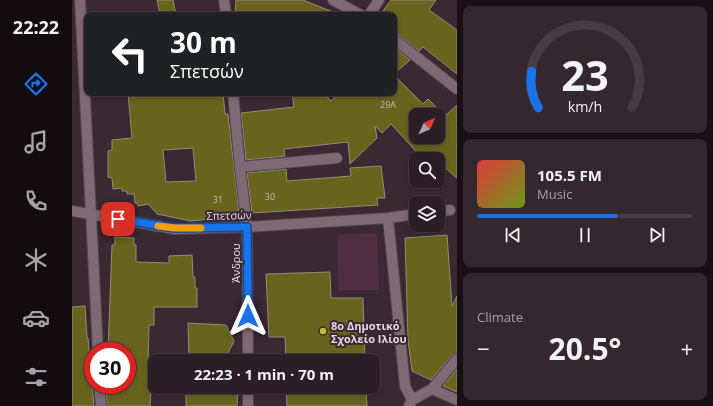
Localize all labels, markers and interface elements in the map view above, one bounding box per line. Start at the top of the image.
text: 22:22 [13,15,59,39]
text: 30 m [170,23,237,61]
icon: left [104,28,156,80]
text: 23 [561,46,609,102]
text: Σπετσών [170,59,244,83]
icon: directions [22,70,50,98]
text: km/h [568,96,602,115]
house number: 29Α [380,98,396,111]
north arrow [409,108,445,144]
map controls [409,108,445,232]
icon: music [22,128,50,156]
button: search [409,152,445,188]
text: 105.5 FM [537,165,602,185]
text: Music [537,185,572,203]
icon: phone [22,187,50,215]
house number: 30 [265,190,275,203]
house number: 31 [213,193,223,206]
button: layers [409,196,445,232]
pin [101,202,135,236]
street label: Σπετσών [206,207,252,223]
icon: arrive [107,208,129,230]
icon: previous [502,224,524,246]
icon: pause [574,224,596,246]
icon: next [646,224,668,246]
street label: Άνδρου [228,243,243,283]
icon: climate [22,246,50,274]
position arrow [227,295,269,337]
icon: car [22,304,50,332]
text: Climate [477,308,523,326]
place label: 8ο Δημοτικό Σχολείο Ιλίου [331,318,407,346]
marker: 8ο Δημοτικό Σχολείο Ιλίου [318,326,328,336]
text: 20.5° [549,328,621,369]
text: − [477,333,490,363]
text: + [680,333,693,363]
speed limit sign: 30 [84,342,136,394]
icon: filters [22,363,50,391]
text: 22:23 · 1 min · 70 m [194,364,334,384]

